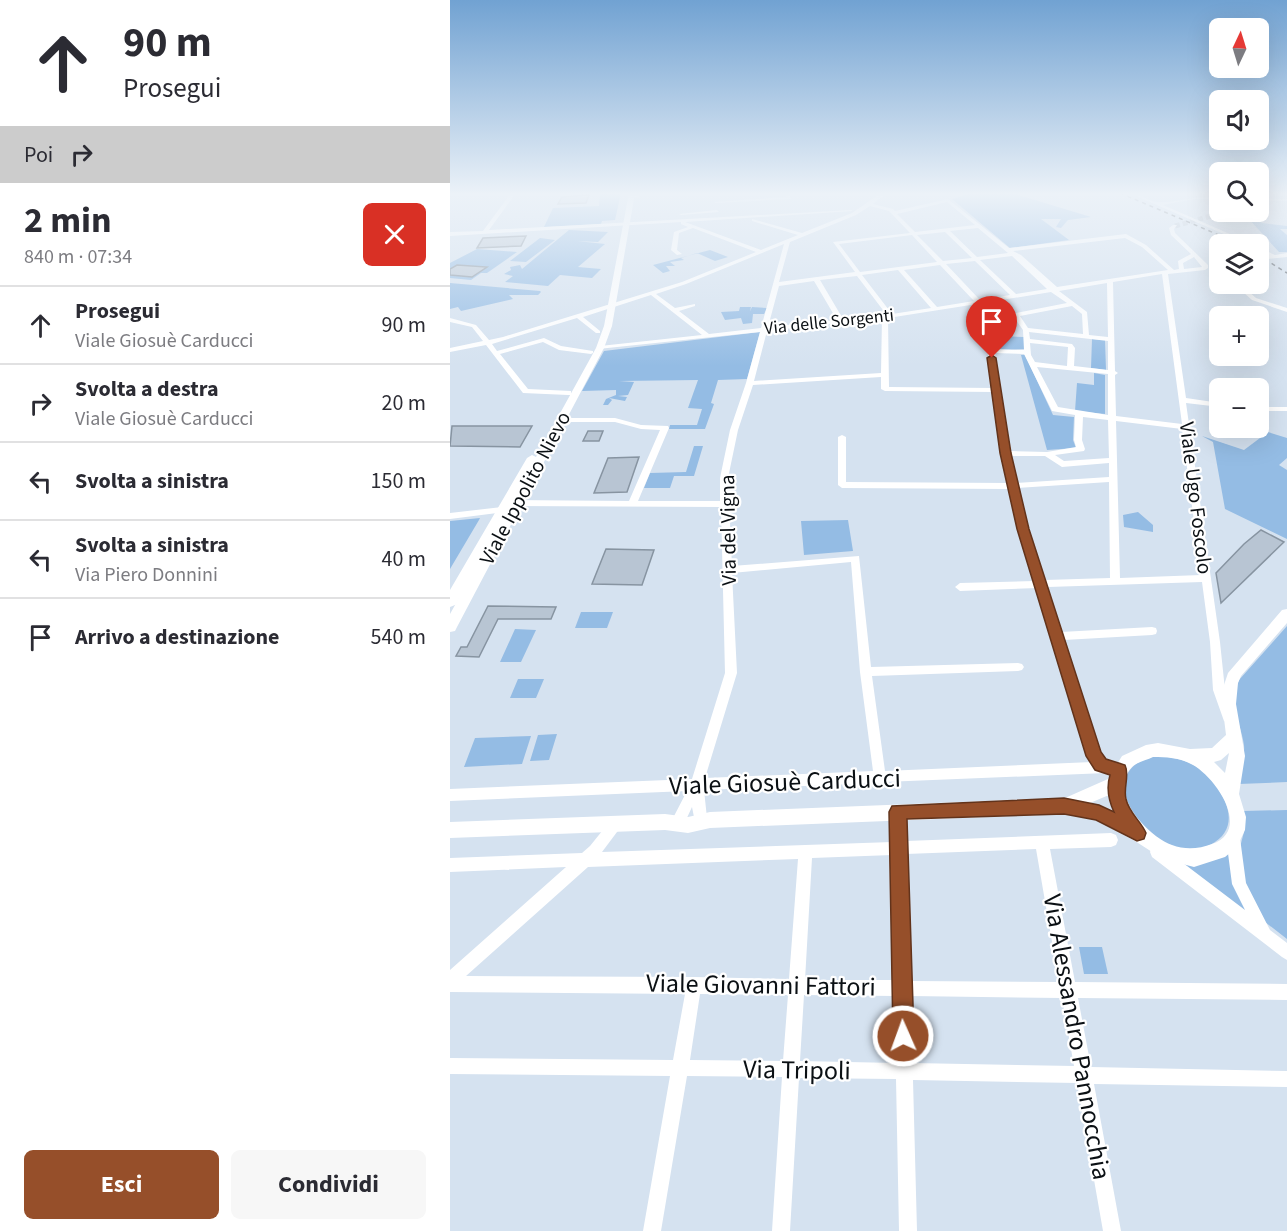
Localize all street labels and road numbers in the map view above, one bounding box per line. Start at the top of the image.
street label: Via delle Sorgenti [763,303,895,341]
street label: Viale Ippolito Nievo [472,406,578,570]
street label: Viale Ugo Foscolo [1172,420,1220,576]
street label: Via del Vigna [712,474,744,586]
street label: Viale Giosuè Carducci [668,759,902,805]
street label: Via Alessandro Pannocchia [1034,891,1120,1183]
street label: Viale Giovanni Fattori [646,964,876,1006]
street label: Via Tripoli [743,1051,851,1089]

